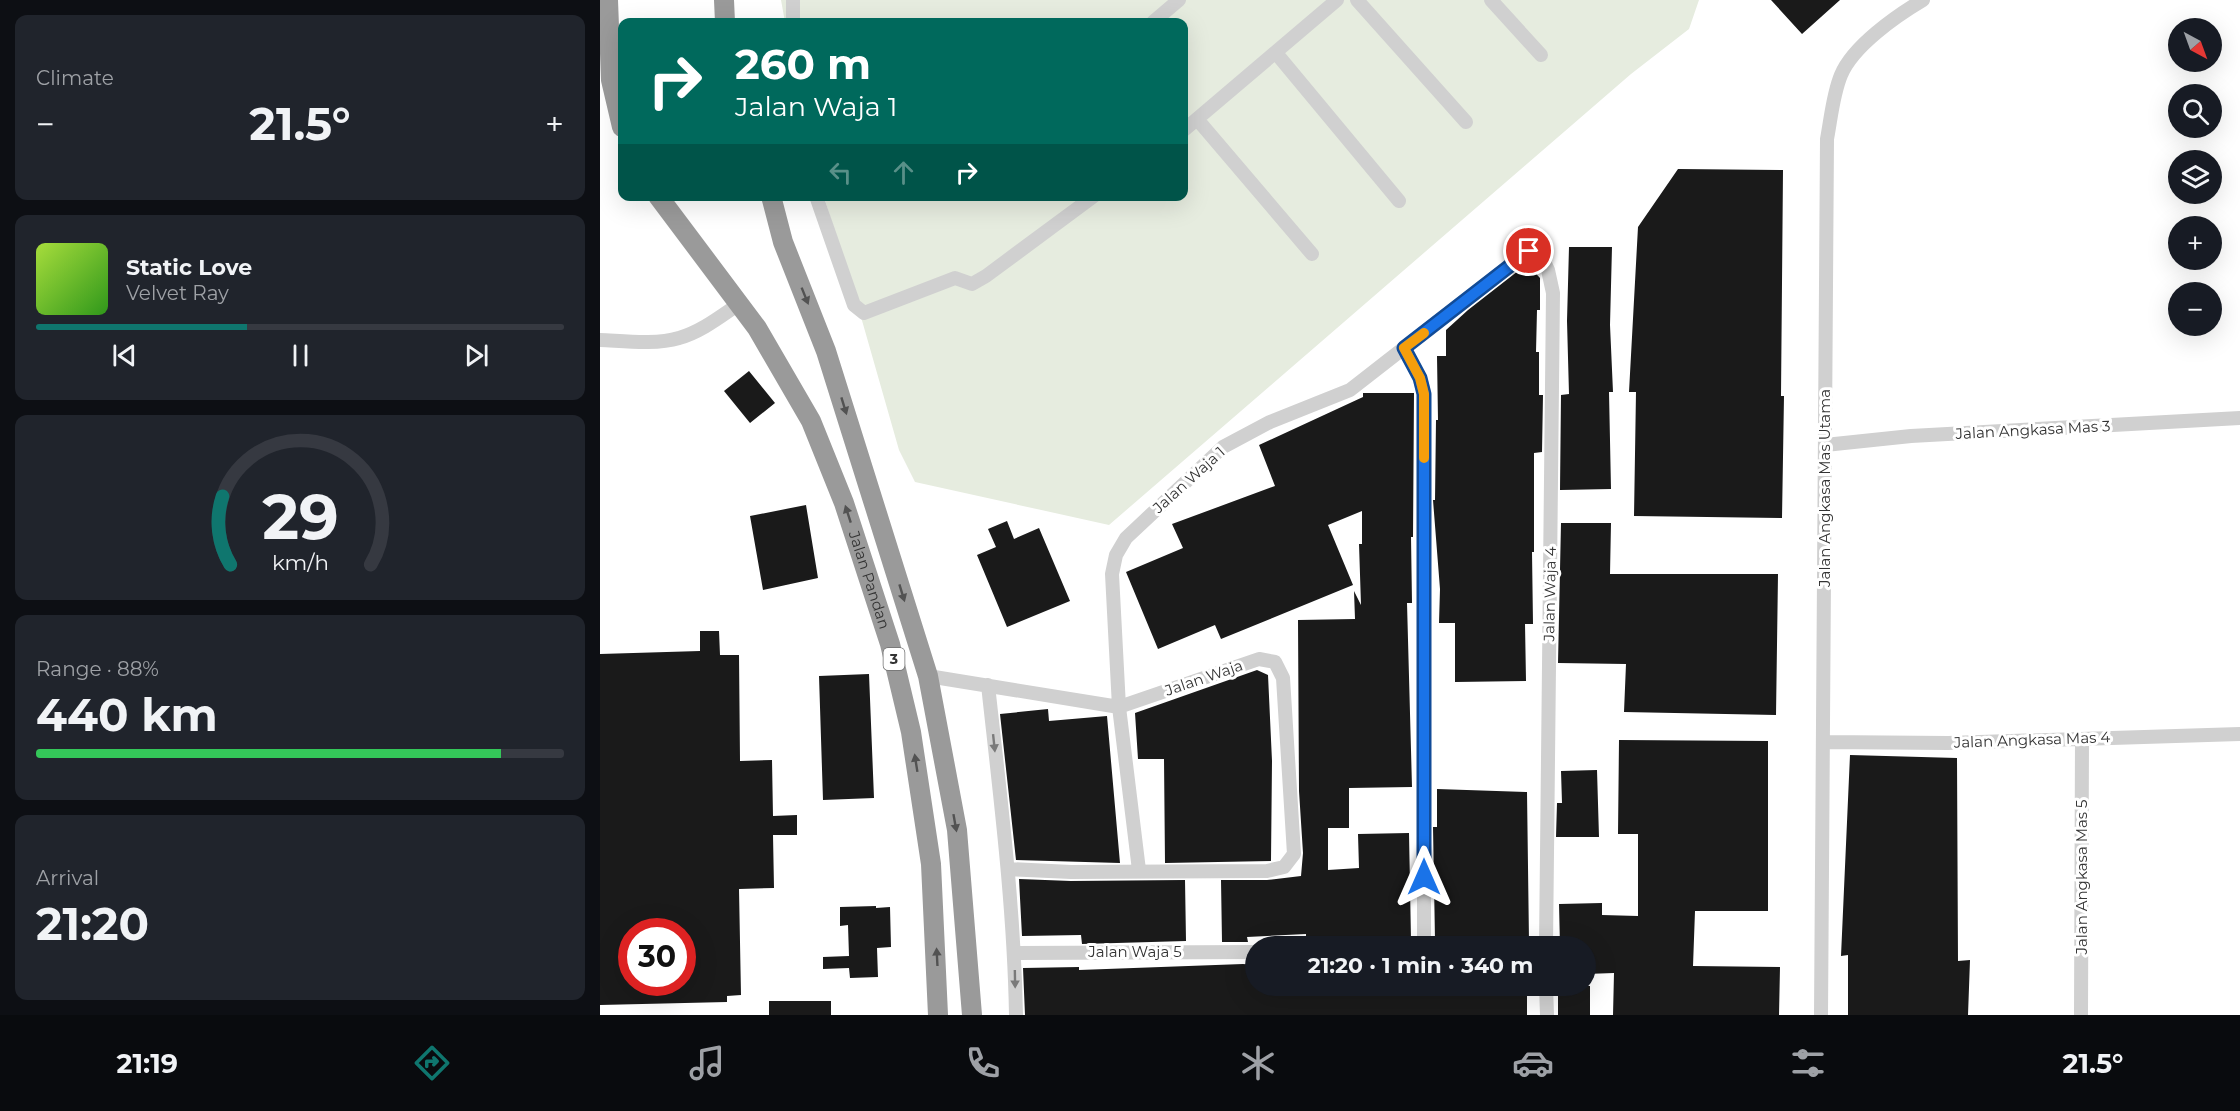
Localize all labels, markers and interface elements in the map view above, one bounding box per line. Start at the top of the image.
north arrow [2168,18,2222,72]
map controls [2168,18,2222,336]
text: 260 m [735,38,871,90]
icon: right [636,42,714,120]
text: Climate [36,66,114,90]
button: search [2168,84,2222,138]
text: Jalan Waja 1 [735,90,898,123]
text: 21.5° [249,96,351,151]
text: − [36,104,55,144]
text: + [545,104,564,144]
button: layers [2168,150,2222,204]
icon: left [824,156,857,189]
icon: ahead [887,156,920,189]
icon: right [950,156,983,189]
button: + [2168,216,2222,270]
pin [1503,225,1554,276]
icon: arrive [1512,234,1545,267]
text: Static Love [126,254,252,281]
text: Velvet Ray [126,281,229,305]
button: − [2168,282,2222,336]
one-way arrow [801,287,810,305]
icon: previous [108,339,141,372]
icon: pause [284,339,317,372]
icon: next [460,339,493,372]
street label: Jalan Angkasa Mas Utama [1815,389,1834,588]
one-way arrow [840,397,849,415]
street label: Jalan Angkasa Mas 3 [1954,416,2111,443]
street label: Jalan Waja 1 [1148,442,1229,518]
text: 29 [262,479,338,555]
one-way arrow [843,505,852,523]
street label: Jalan Pandan [844,527,894,631]
street label: Jalan Waja 4 [1539,546,1560,643]
text: km/h [271,549,329,575]
one-way arrow [898,584,907,602]
road number: 3 [884,648,904,670]
street label: Jalan Waja [1162,655,1245,700]
text: Range · 88% [36,657,159,681]
text: 440 km [36,687,218,742]
street label: Jalan Angkasa Mas 4 [1952,727,2111,752]
one-way arrow [990,734,999,753]
one-way arrow [911,753,920,772]
street label: Jalan Angkasa Mas 5 [2072,799,2091,956]
one-way arrow [951,814,960,833]
position arrow [1392,845,1456,909]
text: Arrival [36,866,99,890]
text: 21:20 [36,896,149,951]
speed limit sign: 30 [618,918,696,996]
street label: Jalan Waja 5 [1087,942,1182,961]
one-way arrow [932,947,941,966]
text: 21:20 · 1 min · 340 m [1308,952,1533,979]
one-way arrow [1011,970,1020,989]
icon: directions [411,1042,453,1084]
icon: music [686,1042,728,1084]
icon: phone [962,1042,1004,1084]
icon: climate [1237,1042,1279,1084]
icon: car [1512,1042,1554,1084]
icon: filters [1787,1042,1829,1084]
text: 21:19 [117,1047,178,1080]
text: 21.5° [2063,1047,2123,1080]

